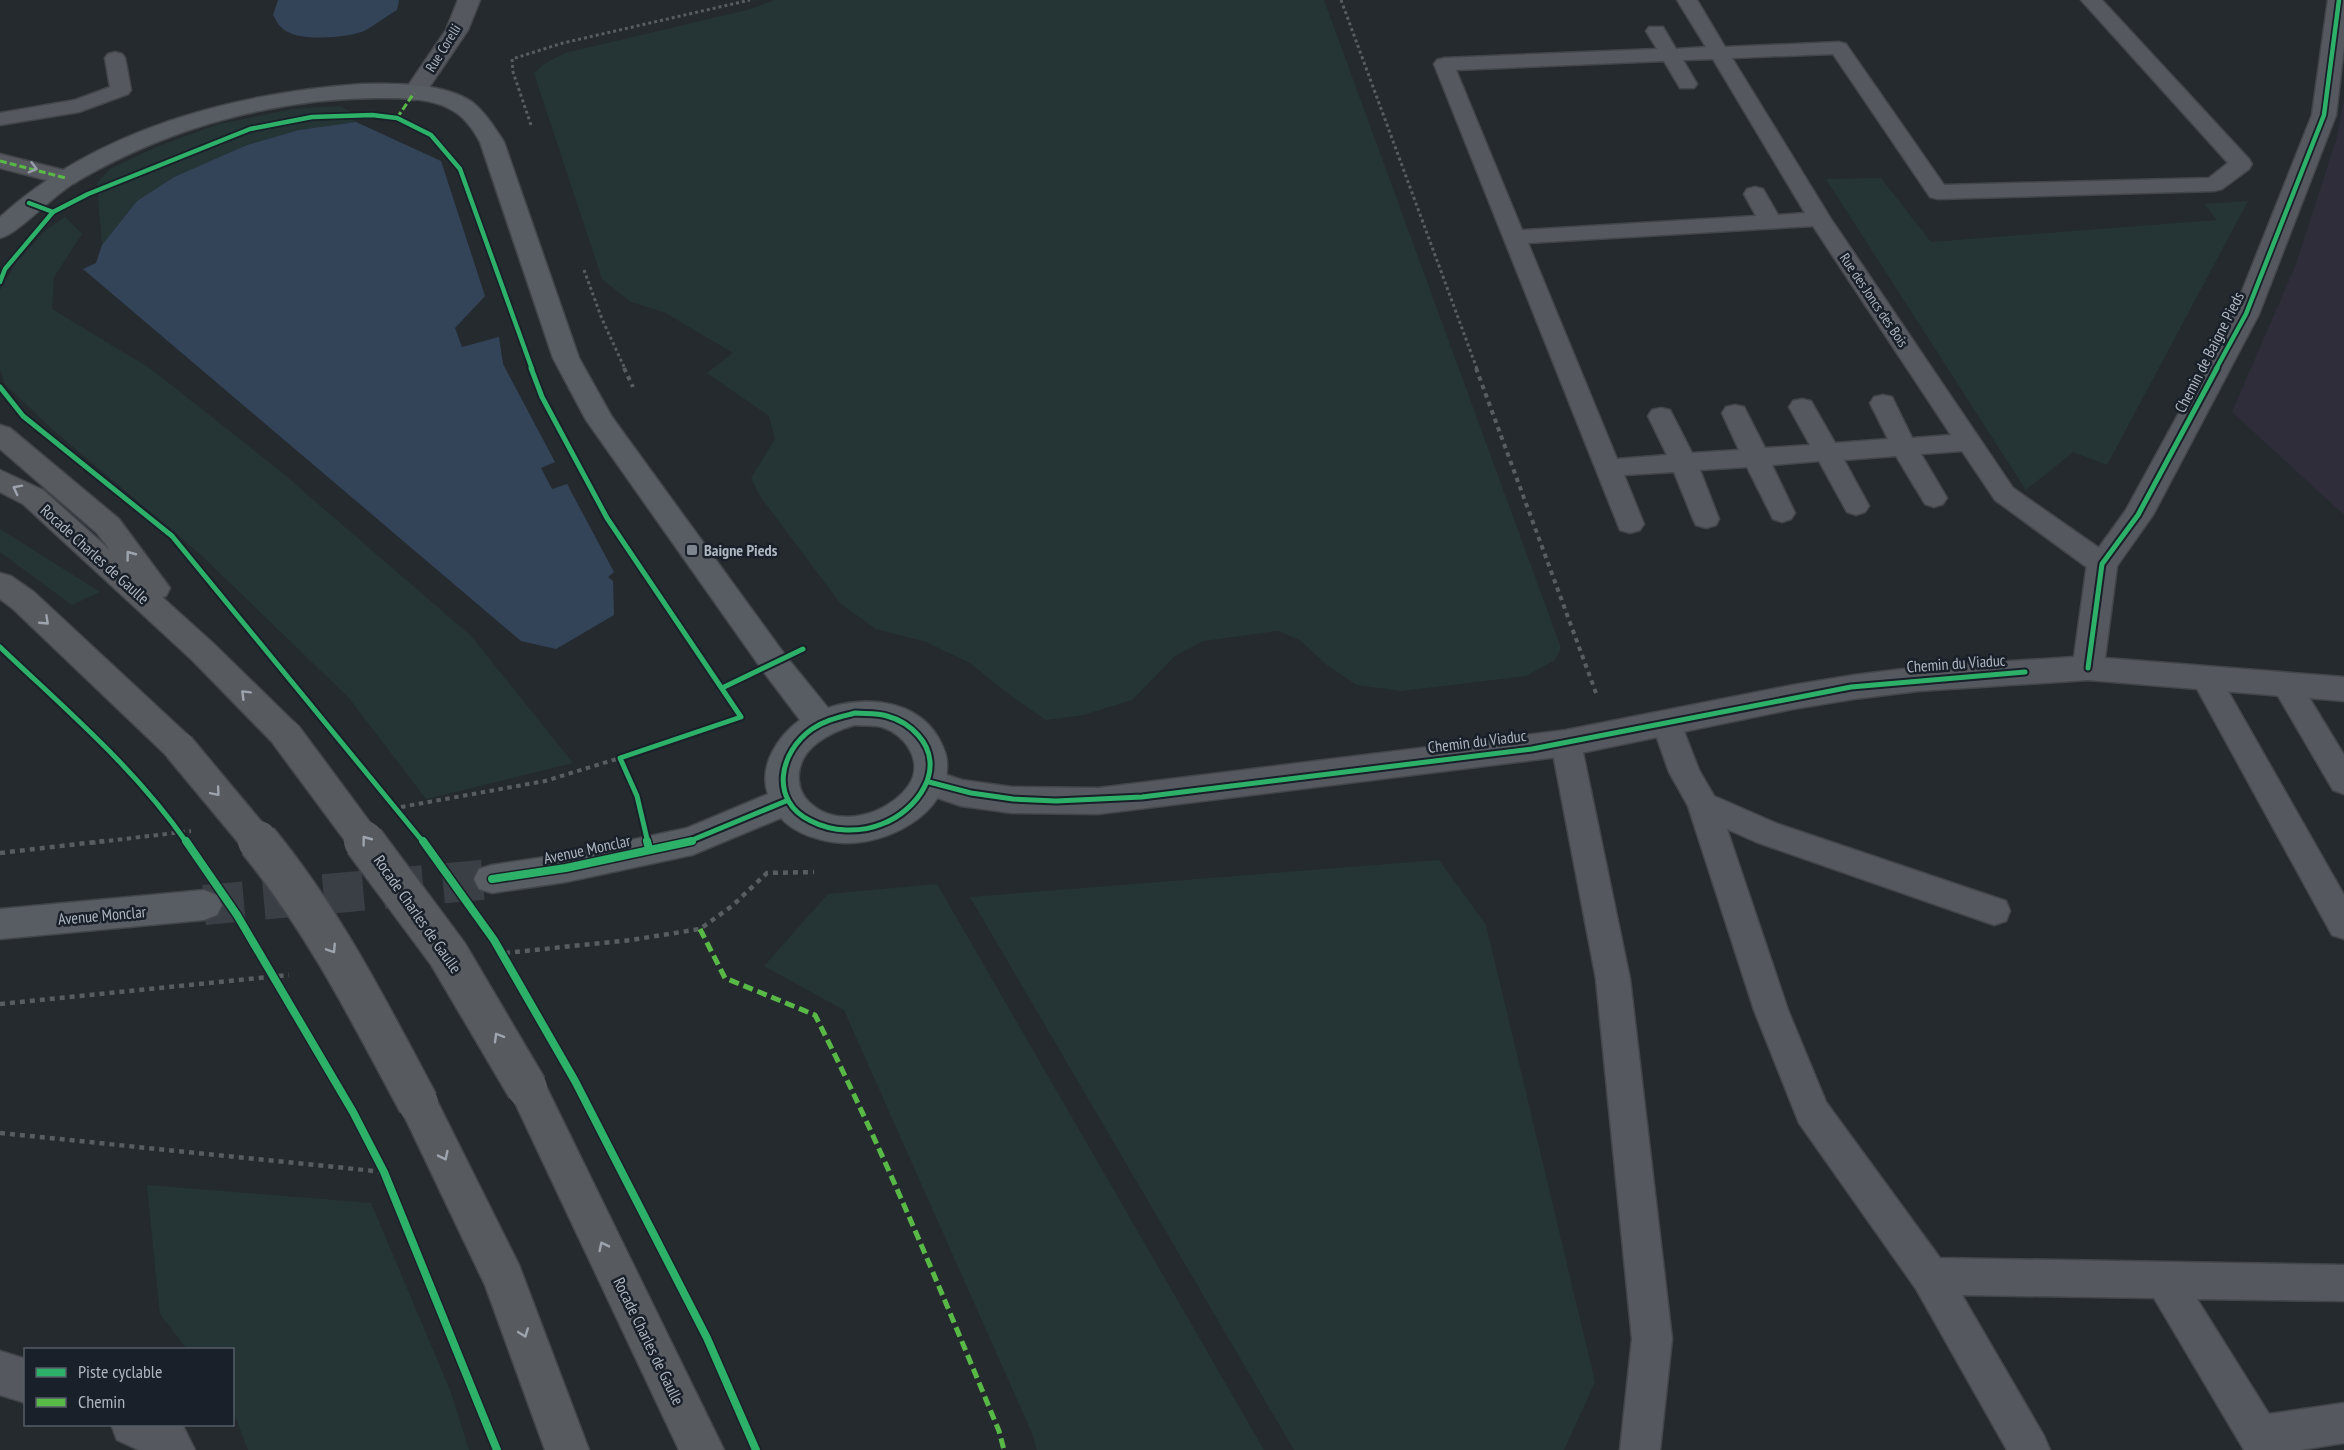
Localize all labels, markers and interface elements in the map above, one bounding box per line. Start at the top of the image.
street label: Rue Corelli [421,21,465,75]
one-way arrow [27,161,38,173]
street label: Rue des Joncs des Bois [1836,250,1912,351]
street label: Chemin de Baigne Pieds [2170,288,2248,416]
one-way arrow [13,485,24,496]
street label: Rocade Charles de Gaulle [36,500,154,608]
place label: Baigne Pieds [704,540,778,560]
marker: Baigne Pieds [685,543,699,557]
one-way arrow [126,551,137,562]
one-way arrow [38,614,49,625]
street label: Chemin du Viaduc [1906,650,2006,676]
one-way arrow [241,690,252,701]
street label: Chemin du Viaduc [1427,725,1528,757]
one-way arrow [209,785,220,796]
street label: Avenue Monclar [542,830,633,868]
one-way arrow [362,836,373,847]
street label: Rocade Charles de Gaulle [370,851,466,977]
street label: Avenue Monclar [57,901,147,929]
one-way arrow [325,942,336,953]
one-way arrow [493,1033,505,1043]
one-way arrow [436,1149,448,1160]
one-way arrow [599,1242,611,1253]
street label: Rocade Charles de Gaulle [609,1274,689,1408]
one-way arrow [517,1327,529,1338]
legend [24,1348,234,1426]
text: Piste cyclable [78,1360,162,1383]
text: Chemin [78,1390,125,1413]

